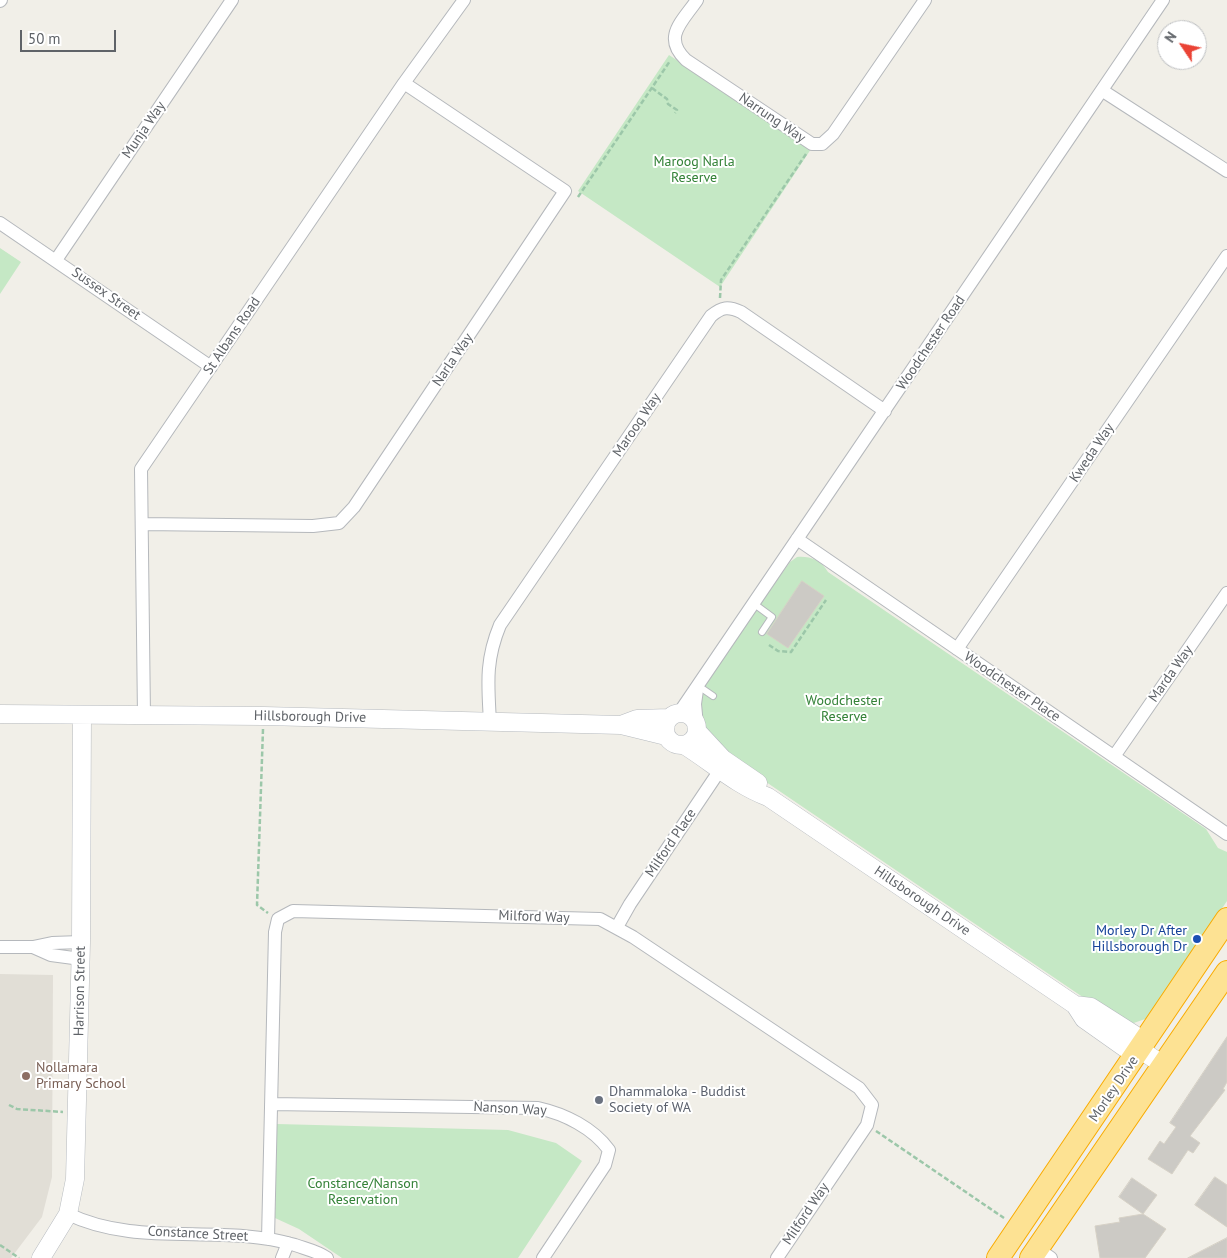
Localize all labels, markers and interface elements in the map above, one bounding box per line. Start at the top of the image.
scale bar [22,20,119,52]
north arrow [1157,20,1207,70]
text: N [1160,28,1180,46]
text: 50 m [28,29,61,48]
street label: Narrung Way [735,90,809,146]
street label: Munja Way [119,98,169,162]
park label: Maroog Narla Reserve [653,154,735,186]
street label: Sussex Street [68,264,144,324]
street label: Woodchester Road [893,293,969,393]
street label: St Albans Road [200,294,264,378]
street label: Narla Way [429,330,477,390]
street label: Maroog Way [609,390,665,460]
street label: Kweda Way [1066,420,1118,486]
street label: Marda Way [1145,642,1197,706]
street label: Woodchester Place [961,649,1063,725]
park label: Woodchester Reserve [806,693,882,726]
street label: Hillsborough Drive [254,708,366,726]
street label: Milford Place [642,806,700,880]
street label: Hillsborough Drive [871,863,973,939]
street label: Milford Way [498,907,570,927]
place label: Morley Dr After Hillsborough Dr [1092,923,1187,956]
marker: Morley Dr After Hillsborough Dr [1191,933,1203,945]
street label: Harrison Street [71,946,89,1036]
street label: Morley Drive [1086,1053,1142,1125]
place label: Nollamara Primary School [36,1060,126,1092]
marker: Nollamara Primary School [20,1070,32,1082]
place label: Dhammaloka - Buddist Society of WA [609,1084,745,1116]
marker: Dhammaloka - Buddist Society of WA [593,1094,605,1106]
street label: Nanson Way [473,1099,547,1119]
park label: Constance/Nanson Reservation [307,1176,419,1208]
street label: Milford Way [779,1180,833,1248]
street label: Constance Street [147,1223,249,1245]

